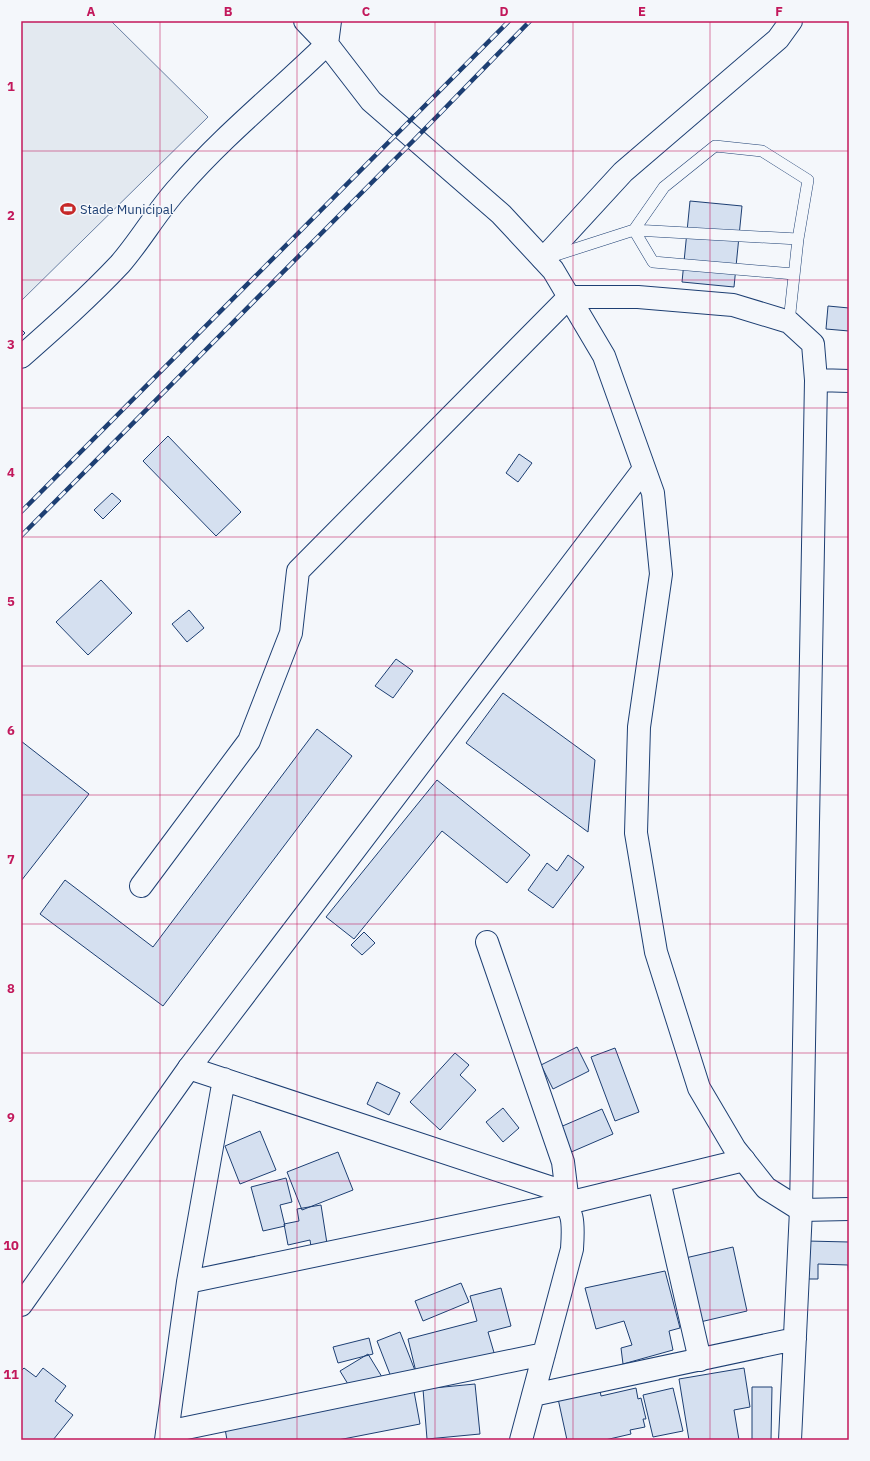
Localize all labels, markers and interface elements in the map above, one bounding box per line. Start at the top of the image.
text: A [87,3,96,20]
text: B [224,3,233,20]
text: C [362,3,371,20]
text: D [499,3,509,20]
text: E [638,3,646,20]
text: F [775,3,783,20]
text: 1 [7,78,15,95]
sports icon: Stade Municipal [59,200,77,218]
place label: Stade Municipal [80,201,174,218]
text: 2 [7,207,15,224]
text: 3 [7,336,15,353]
text: 4 [7,464,15,481]
text: 5 [7,593,15,610]
text: 6 [7,722,15,739]
text: 7 [7,851,15,868]
text: 8 [7,980,15,997]
text: 9 [7,1109,15,1126]
text: 10 [3,1237,19,1254]
text: 11 [3,1366,19,1383]

